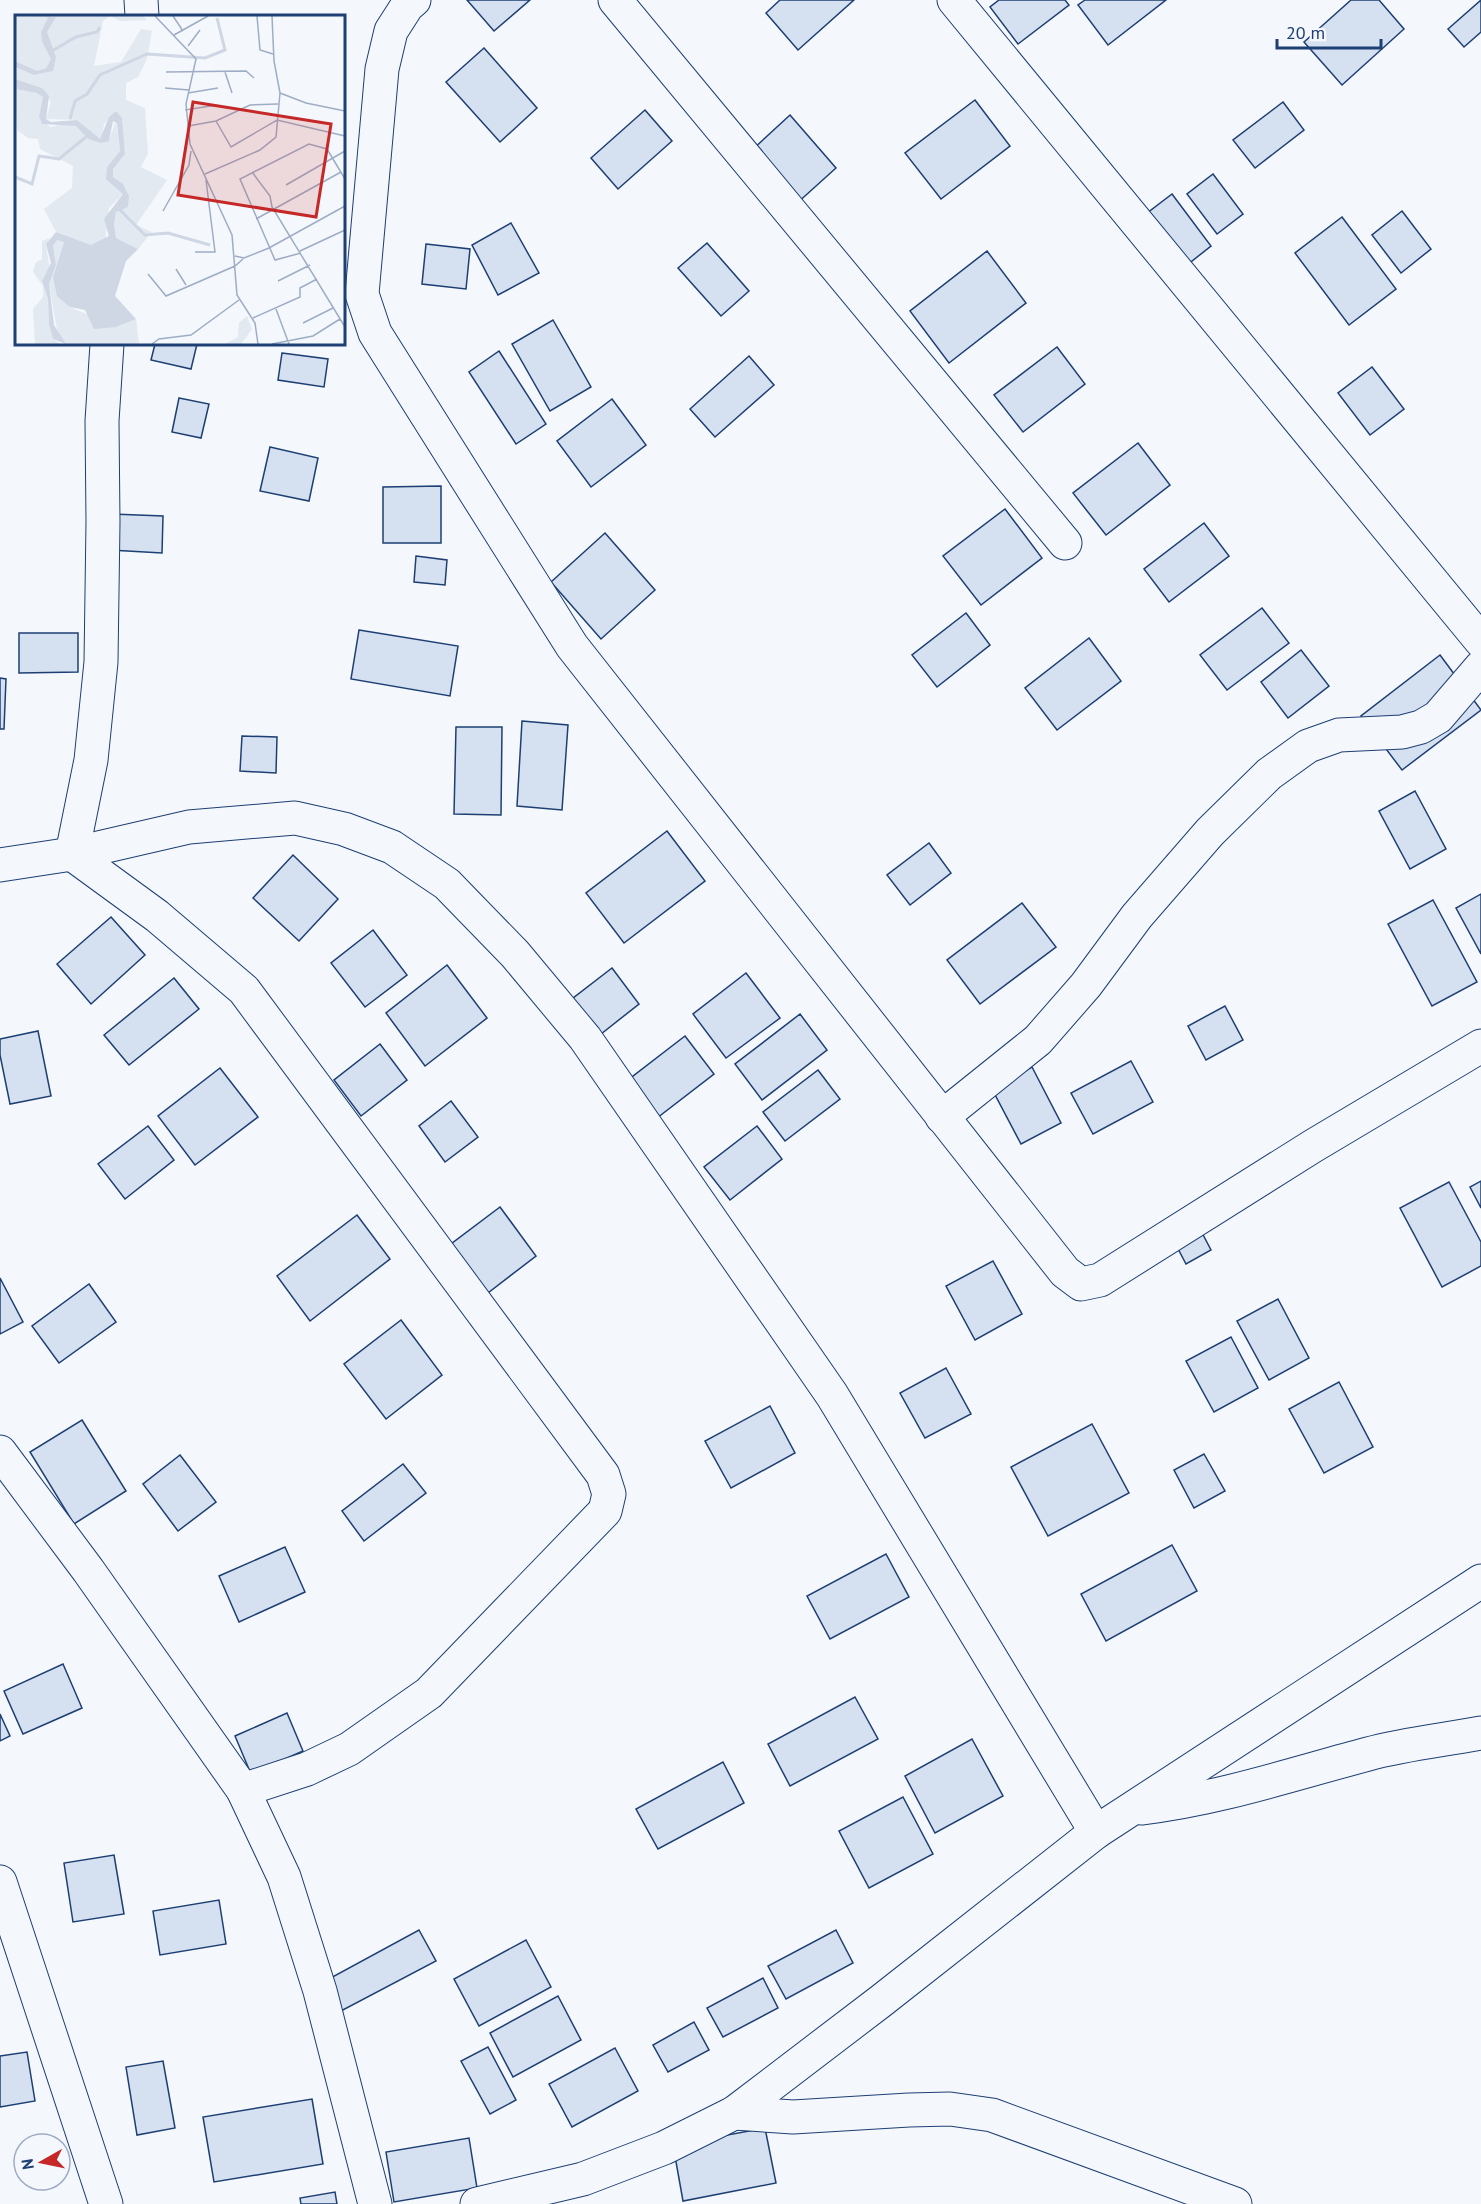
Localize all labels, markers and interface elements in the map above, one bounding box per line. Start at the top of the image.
scale bar [1277,12,1380,50]
inset map [15,15,345,345]
text: 20 m [1286,21,1325,44]
north arrow [12,2132,72,2192]
text: N [16,2158,38,2171]

